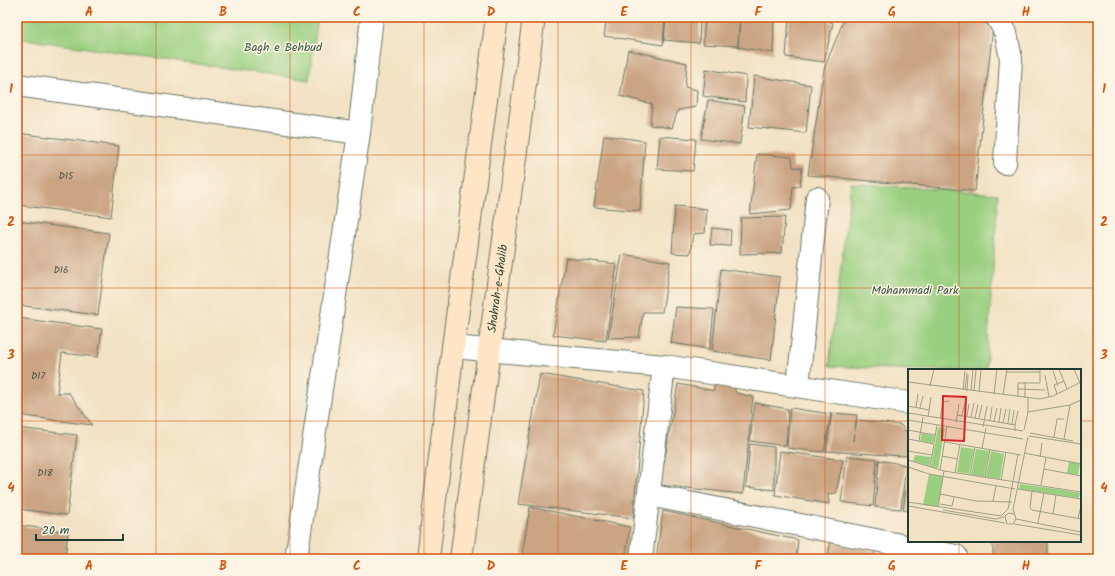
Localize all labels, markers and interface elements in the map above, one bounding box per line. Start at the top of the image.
text: A [85,2,93,23]
text: B [219,2,227,23]
text: C [353,2,361,23]
text: D [487,2,496,23]
text: E [620,2,628,23]
text: F [754,2,762,23]
text: G [888,2,896,23]
text: H [1022,2,1031,23]
park label: Bagh e Behbud [244,38,323,57]
text: 1 [9,79,13,100]
text: 1 [1102,79,1106,100]
house number: D15 [59,168,74,184]
text: 2 [7,212,15,233]
text: 2 [1100,212,1108,233]
street label: Shahrah-e-Ghalib [483,242,513,334]
house number: D16 [53,262,69,278]
park label: Mohammadi Park [871,281,959,300]
text: 3 [6,345,15,366]
text: 3 [1099,345,1108,366]
house number: D17 [31,368,45,384]
inset map [908,369,1081,542]
house number: D18 [37,465,54,481]
text: 4 [7,478,15,499]
text: 4 [1100,478,1108,499]
scale bar [36,516,123,542]
text: 20 m [42,521,70,540]
text: A [85,556,93,576]
text: B [219,556,227,576]
text: C [353,556,361,576]
text: D [487,556,496,576]
text: E [620,556,628,576]
text: F [754,556,762,576]
text: G [888,556,896,576]
text: H [1022,556,1031,576]

